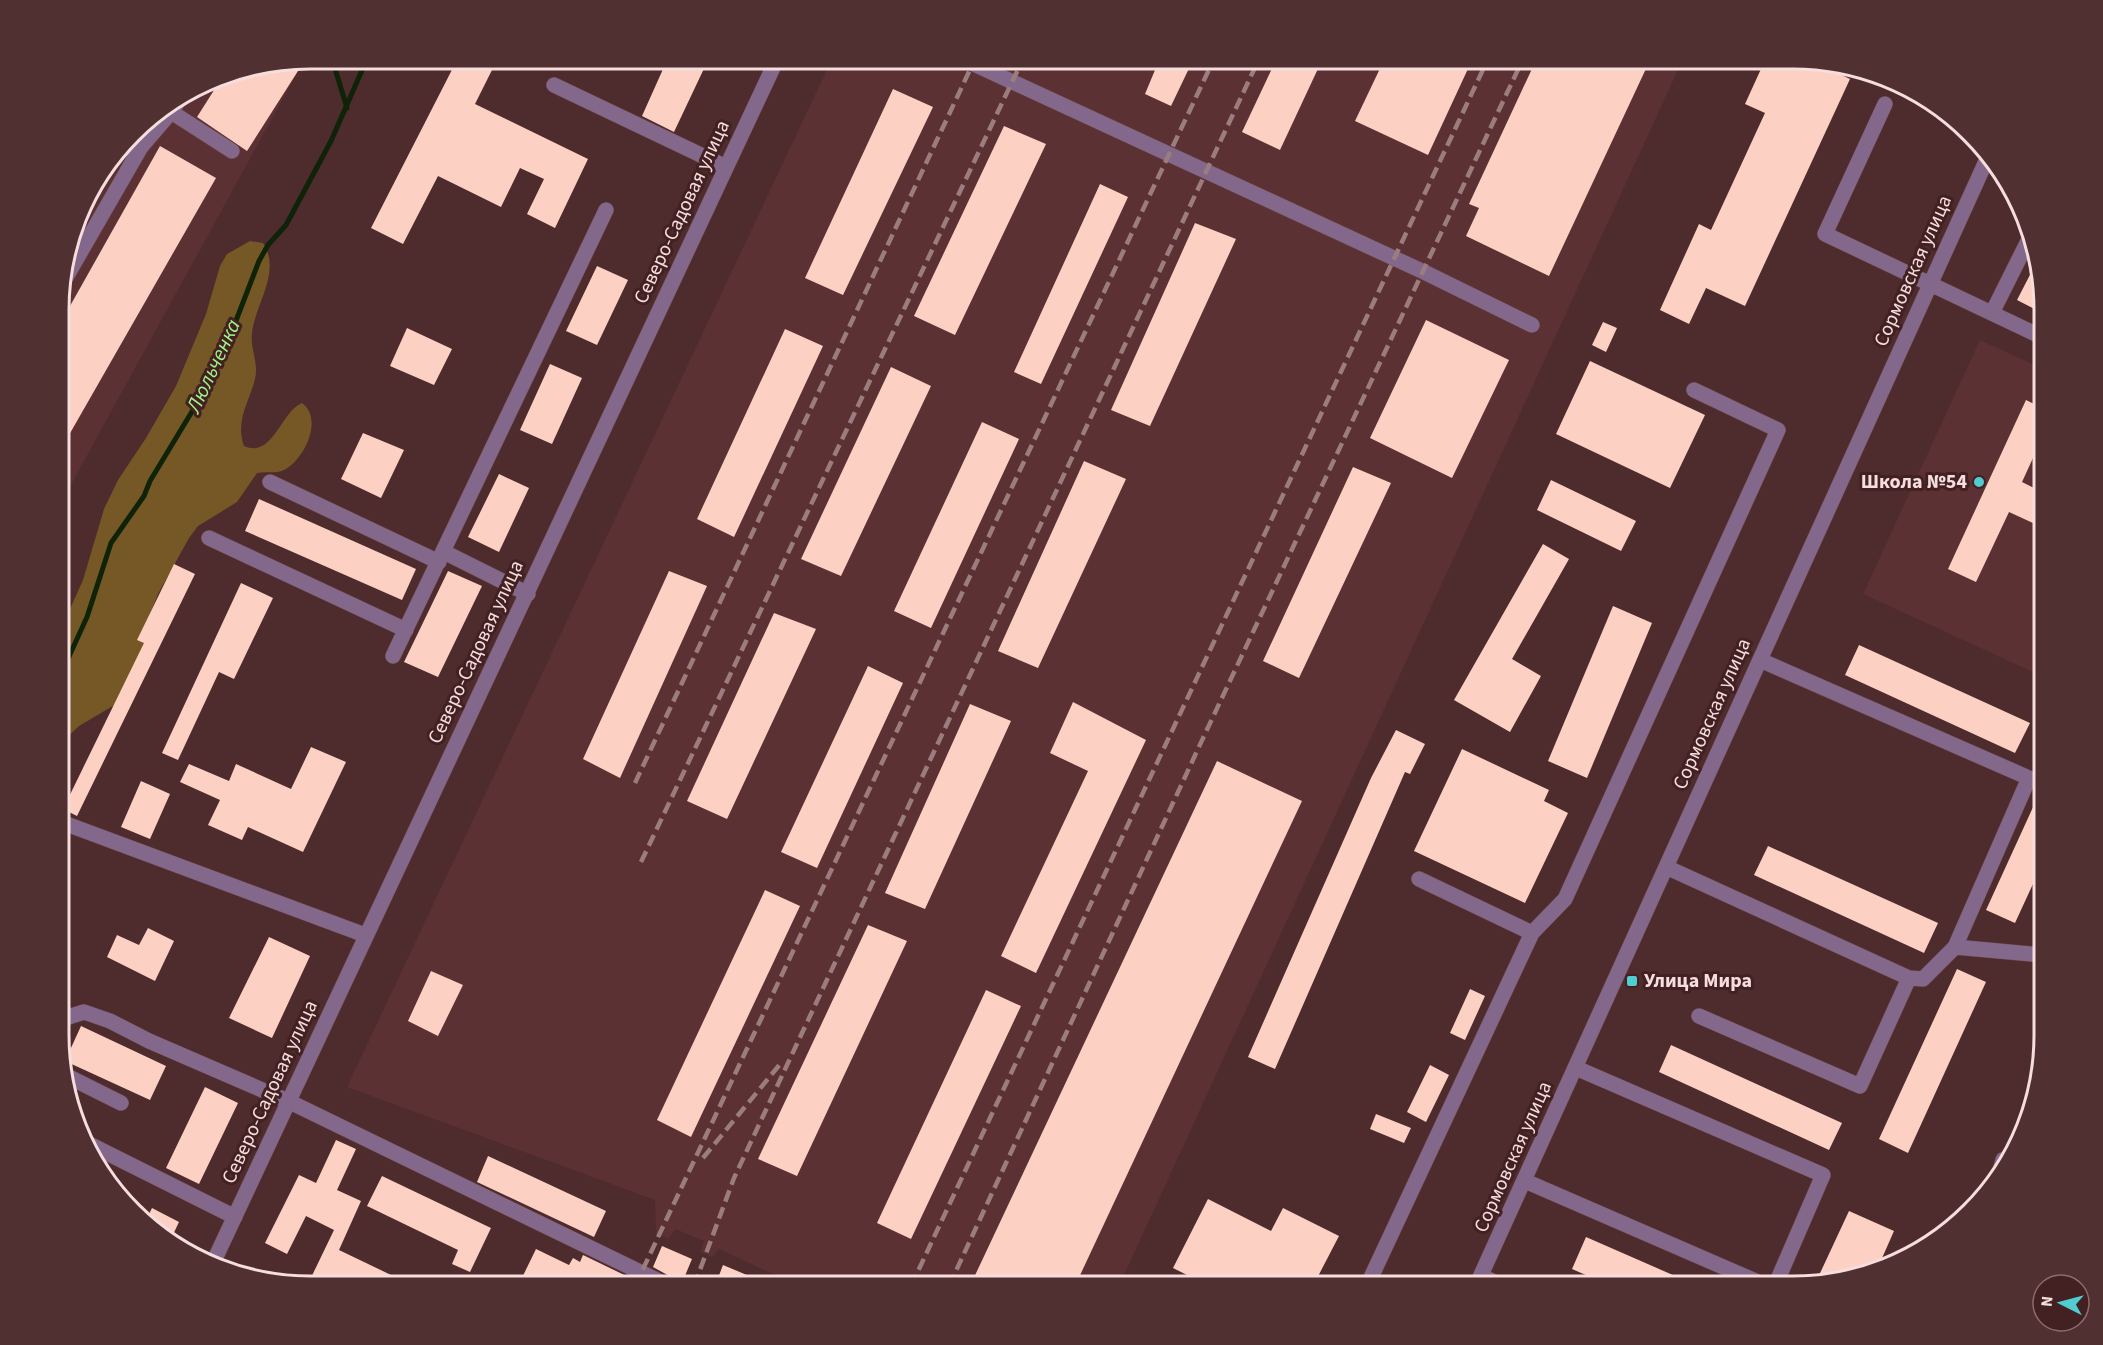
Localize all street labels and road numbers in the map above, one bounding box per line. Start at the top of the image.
street label: Северо-Садовая улица [627,116,737,308]
street label: Сормовская улица [1867,191,1959,351]
street label: Северо-Садовая улица [421,556,531,748]
street label: Сормовская улица [1666,634,1758,794]
street label: Северо-Садовая улица [215,996,325,1188]
street label: Сормовская улица [1467,1077,1559,1237]

